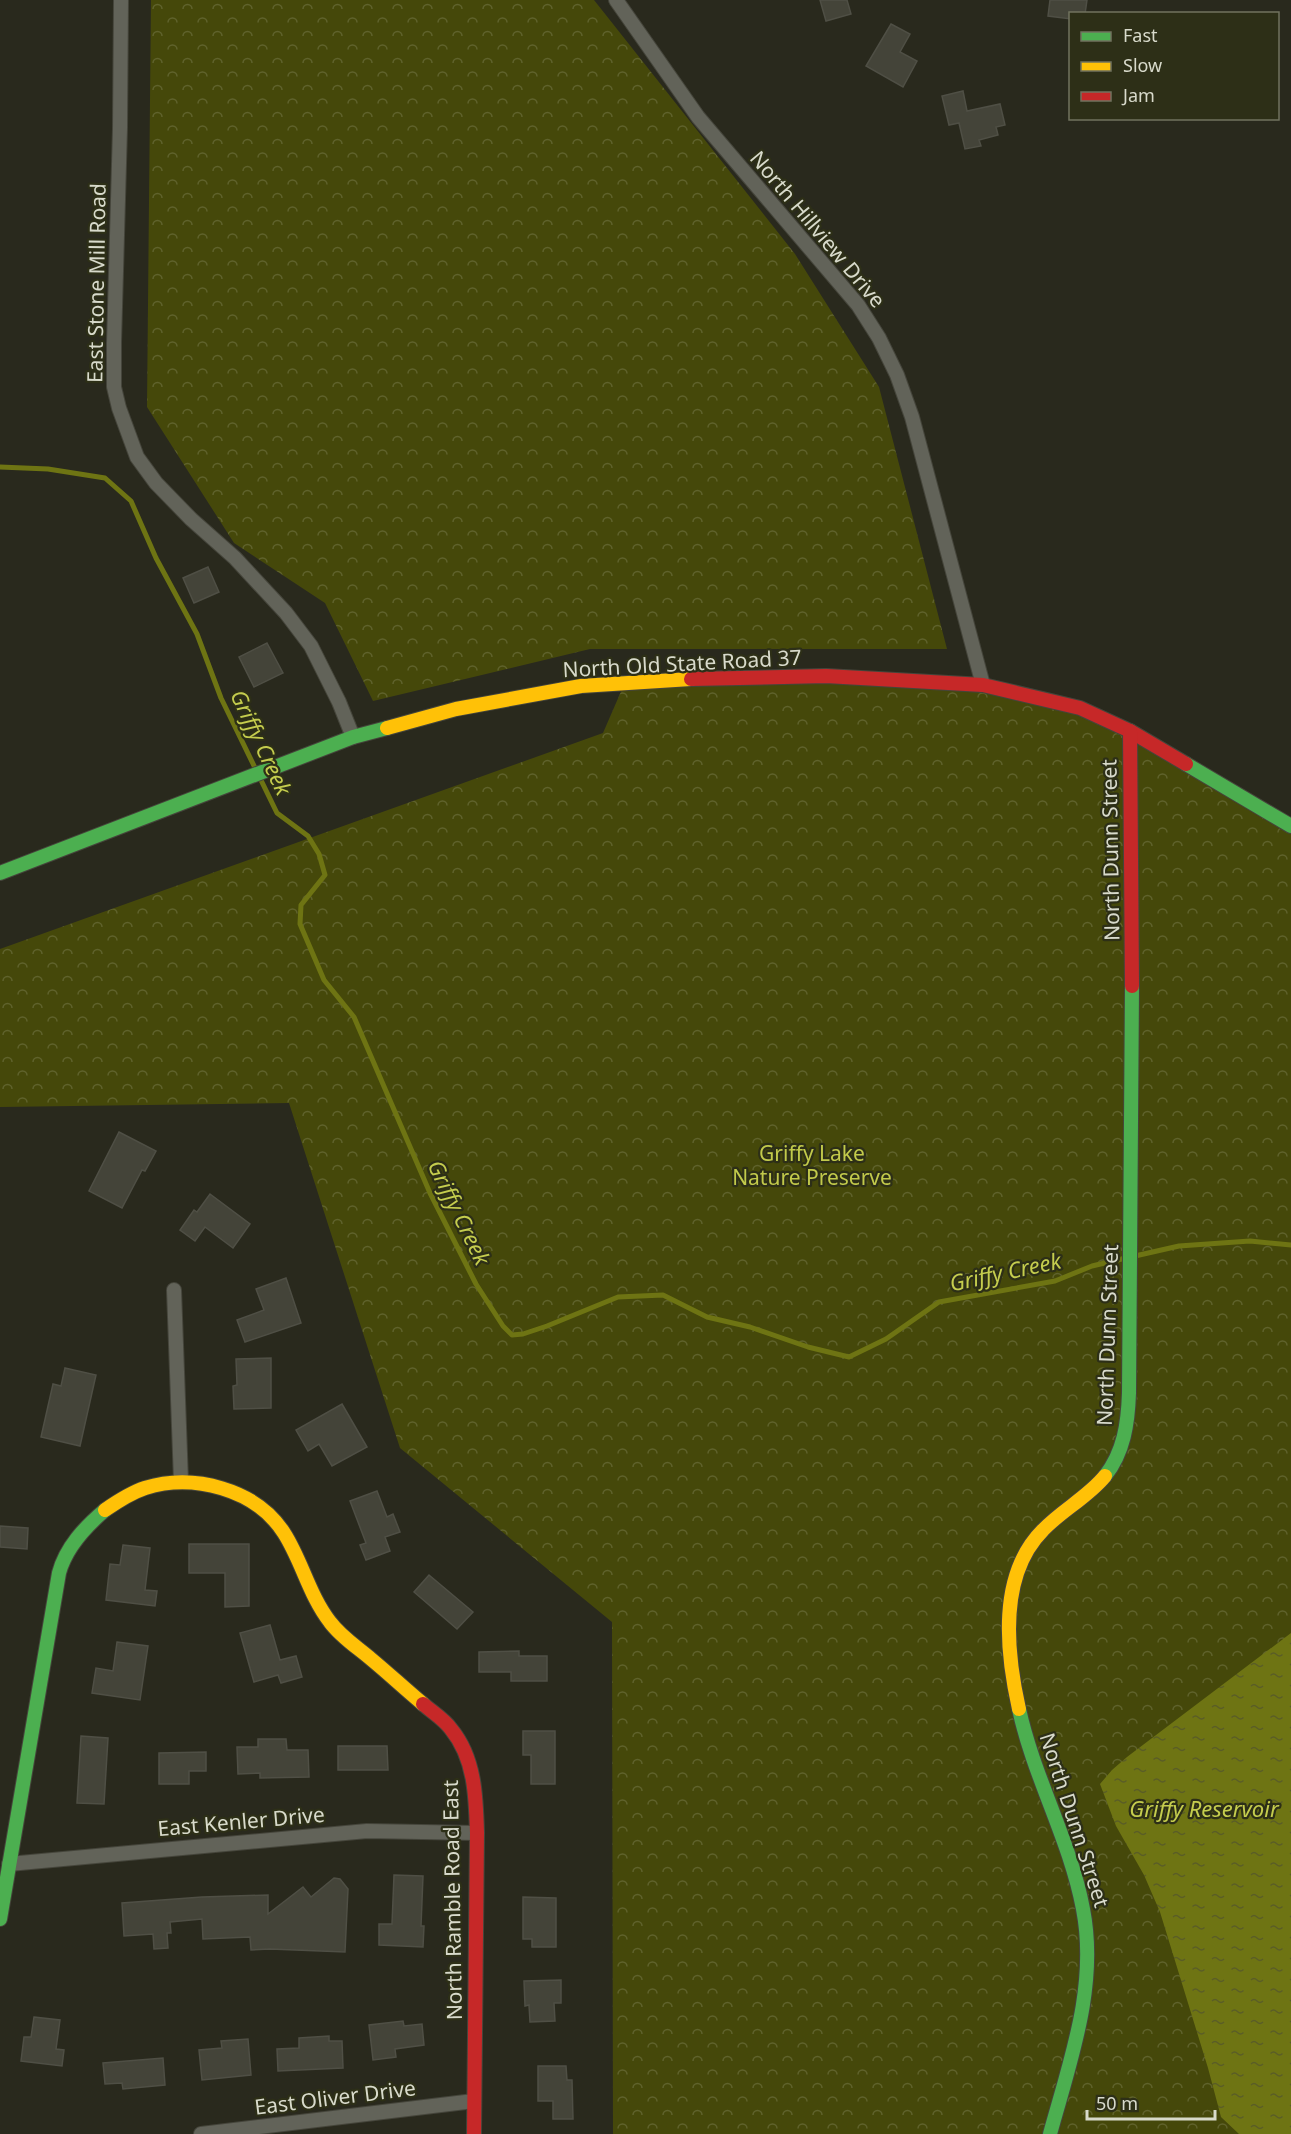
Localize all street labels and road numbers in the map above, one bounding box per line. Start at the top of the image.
street label: North Hillview Drive [744,145,892,313]
street label: East Stone Mill Road [80,183,112,383]
street label: North Old State Road 37 [562,643,802,683]
street label: North Dunn Street [1094,758,1126,941]
street label: North Dunn Street [1090,1243,1124,1426]
street label: North Dunn Street [1034,1729,1117,1911]
street label: North Ramble Road East [436,1779,468,2020]
street label: East Kenler Drive [156,1800,326,1842]
street label: East Oliver Drive [253,2073,417,2121]

